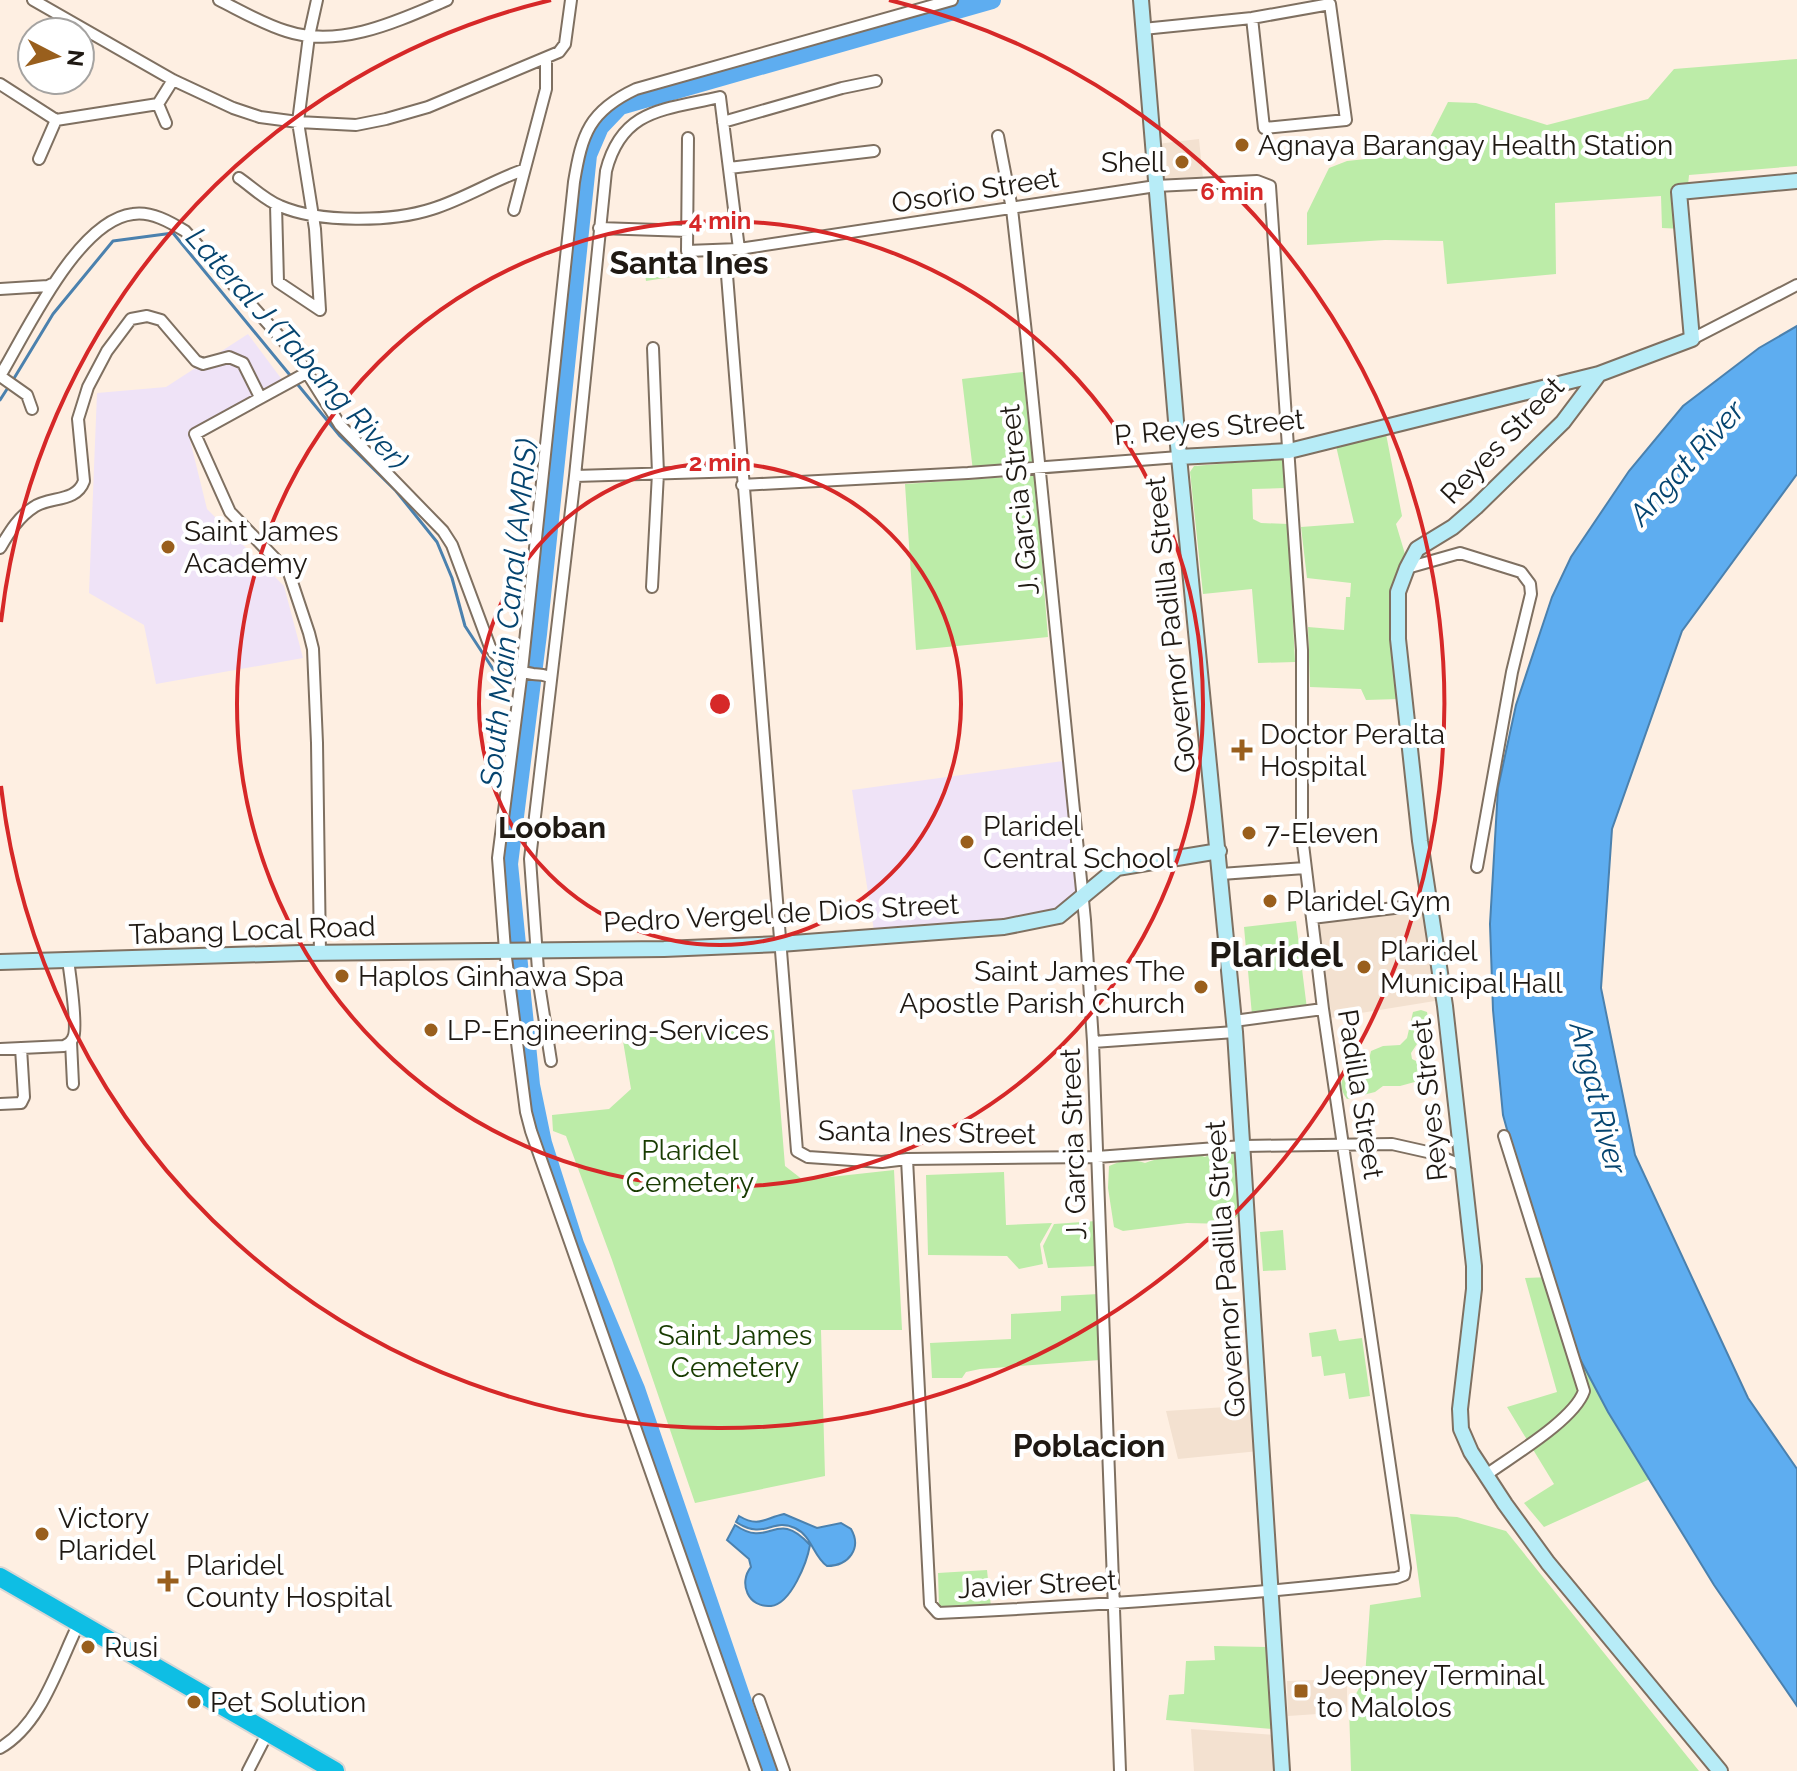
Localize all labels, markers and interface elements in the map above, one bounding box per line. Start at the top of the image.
north arrow [16,16,96,96]
text: N [62,48,90,68]
place label: Agnaya Barangay Health Station [1258,129,1673,162]
marker: Agnaya Barangay Health Station [1233,136,1251,154]
place label: Shell [1101,146,1166,179]
marker: Shell [1173,153,1191,171]
street label: Osorio Street [889,161,1062,220]
text: 6 min [1200,177,1264,206]
text: 4 min [689,206,751,235]
water label: Lateral J (Tabang River) [179,220,415,477]
district label: Santa Ines [610,244,768,281]
street label: Reyes Street [1434,370,1571,511]
water label: Angat River [1620,392,1753,533]
street label: J. Garcia Street [993,402,1046,597]
street label: P. Reyes Street [1113,403,1306,452]
water label: South Main Canal (AMRIS) [473,437,544,790]
text: 2 min [689,448,751,477]
street label: Governor Padilla Street [1138,475,1202,775]
place label: Saint James Academy [184,515,339,580]
marker: Saint James Academy [159,538,177,556]
centre of rings [706,690,734,718]
place label: Doctor Peralta Hospital [1260,718,1445,783]
marker: Doctor Peralta Hospital [1231,739,1253,761]
district label: Looban [498,810,606,845]
place label: Plaridel Central School [983,810,1173,875]
place label: 7-Eleven [1265,817,1379,850]
marker: 7-Eleven [1240,824,1258,842]
marker: Plaridel Central School [958,833,976,851]
place label: Plaridel Gym [1286,885,1451,918]
street label: Pedro Vergel de Dios Street [602,888,960,939]
marker: Plaridel Gym [1261,892,1279,910]
street label: Tabang Local Road [128,910,376,951]
district label: Plaridel [1209,933,1343,975]
place label: Plaridel Municipal Hall [1380,935,1563,1000]
place label: Saint James The Apostle Parish Church [899,955,1185,1020]
marker: Plaridel Municipal Hall [1355,958,1373,976]
place label: Haplos Ginhawa Spa [358,960,624,993]
marker: Haplos Ginhawa Spa [333,967,351,985]
marker: Saint James The Apostle Parish Church [1192,978,1210,996]
street label: Padilla Street [1331,1007,1390,1182]
place label: LP-Engineering-Services [447,1014,769,1047]
street label: Reyes Street [1404,1016,1454,1183]
water label: Angat River [1562,1017,1635,1179]
marker: LP-Engineering-Services [422,1021,440,1039]
street label: J. Garcia Street [1054,1047,1093,1240]
street label: Santa Ines Street [818,1114,1037,1151]
street label: Governor Padilla Street [1199,1119,1252,1418]
park label: Plaridel Cemetery [626,1134,754,1199]
park label: Saint James Cemetery [658,1319,812,1384]
district label: Poblacion [1013,1427,1165,1464]
place label: Victory Plaridel [58,1502,156,1567]
marker: Victory Plaridel [33,1525,51,1543]
place label: Plaridel County Hospital [186,1549,392,1614]
street label: Javier Street [957,1564,1118,1605]
marker: Plaridel County Hospital [157,1570,179,1592]
place label: Rusi [104,1631,158,1664]
marker: Rusi [79,1638,97,1656]
place label: Jeepney Terminal to Malolos [1317,1659,1545,1724]
marker: Jeepney Terminal to Malolos [1292,1682,1310,1700]
place label: Pet Solution [210,1686,366,1719]
marker: Pet Solution [185,1693,203,1711]

